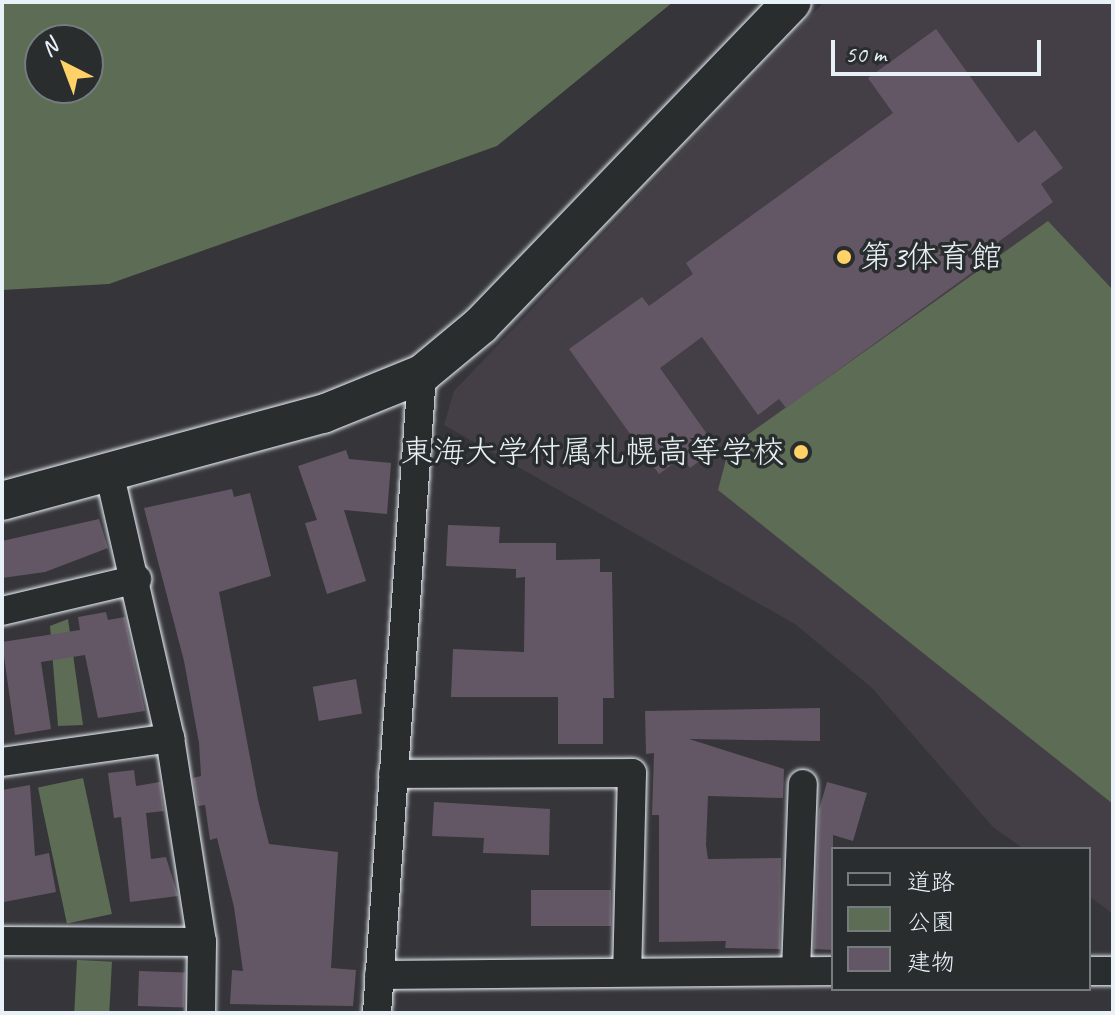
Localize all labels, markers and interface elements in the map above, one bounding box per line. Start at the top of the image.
north arrow [24,24,104,104]
scale bar [835,24,1045,74]
text: N [35,33,64,63]
text: 50 m [845,39,886,69]
place label: 第3体育館 [860,238,1002,276]
marker: 第3体育館 [835,248,853,266]
place label: 東海大学付属札幌高等学校 [401,433,785,471]
marker: 東海大学付属札幌高等学校 [792,443,810,461]
legend [831,847,1091,991]
text: 道路 [907,867,955,897]
text: 公園 [907,907,955,937]
text: 建物 [907,947,955,977]

